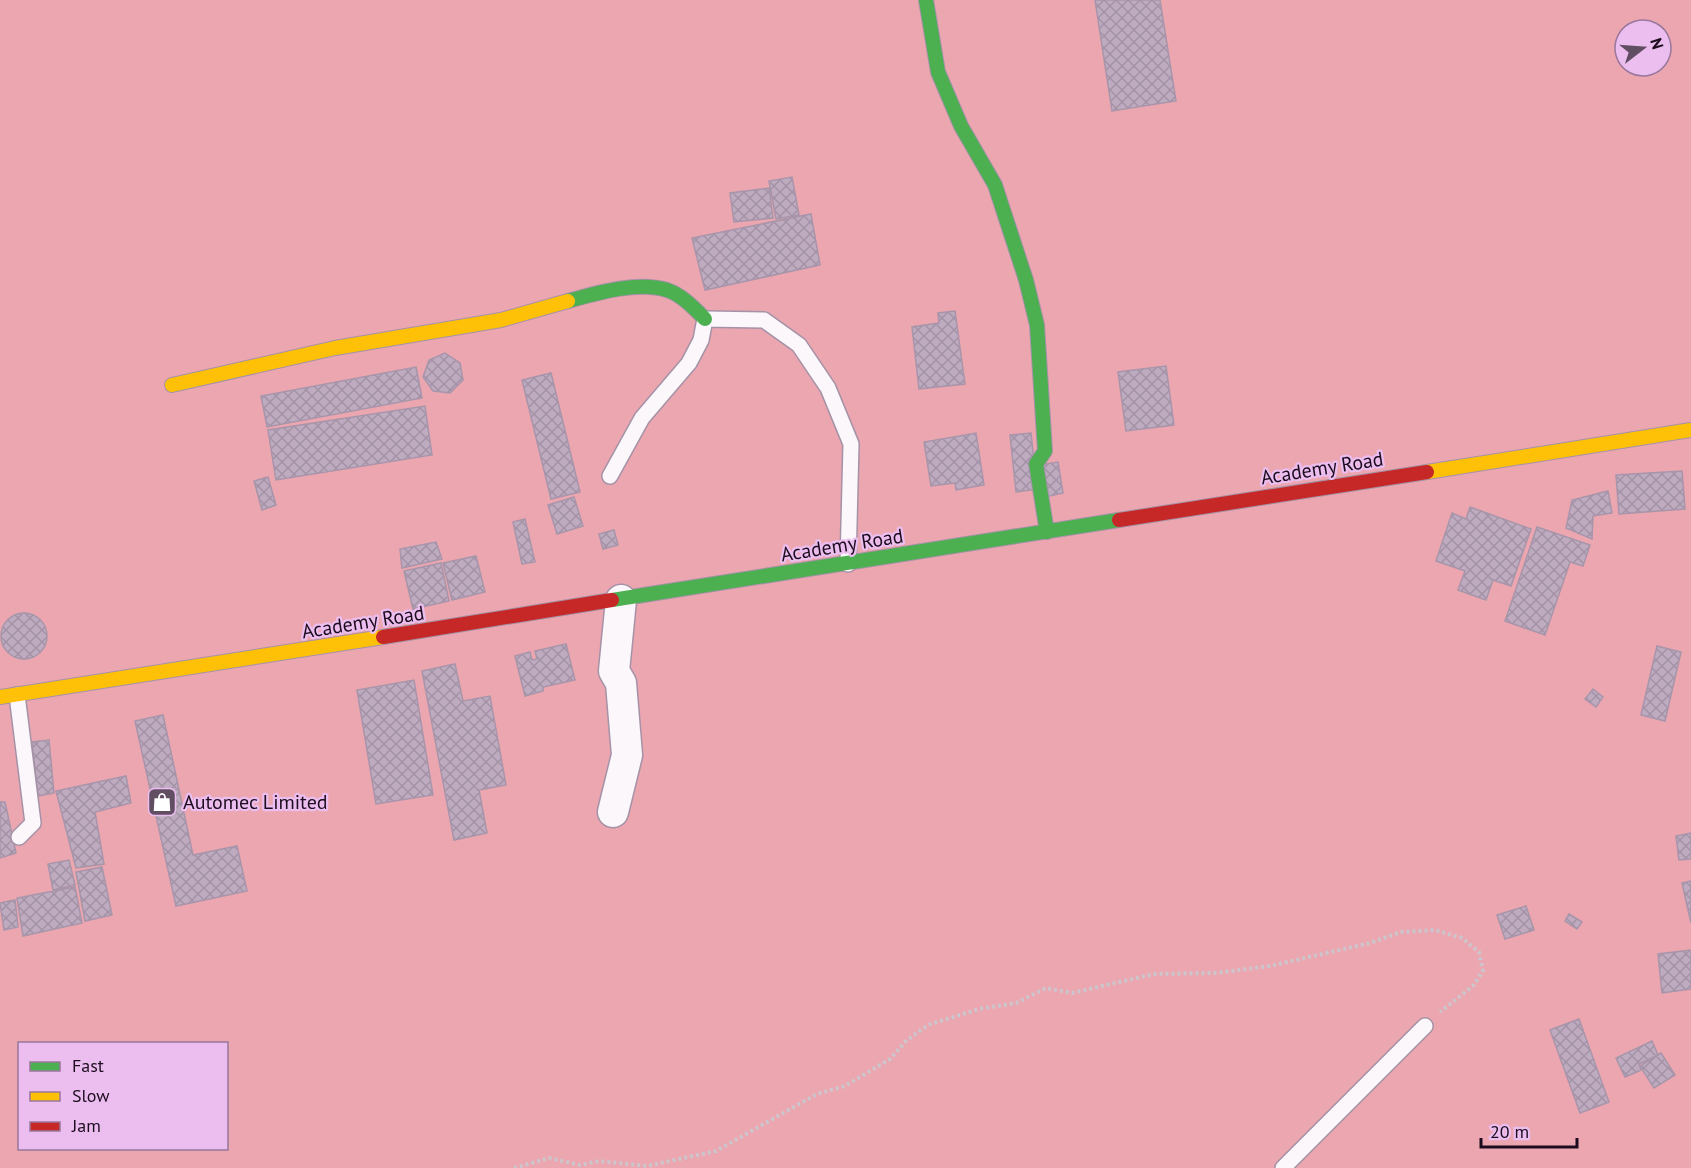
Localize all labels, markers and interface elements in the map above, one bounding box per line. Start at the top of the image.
north arrow [1613,18,1673,78]
text: N [1646,36,1668,52]
street label: Academy Road [1259,445,1385,491]
street label: Academy Road [779,522,905,568]
street label: Academy Road [300,599,426,645]
shop icon: Automec Limited [146,786,178,818]
place label: Automec Limited [183,789,328,815]
legend [18,1042,228,1150]
text: Fast [72,1054,104,1077]
text: Slow [72,1084,110,1107]
scale bar [1481,1111,1577,1149]
text: Jam [71,1114,101,1137]
text: 20 m [1490,1120,1529,1143]

